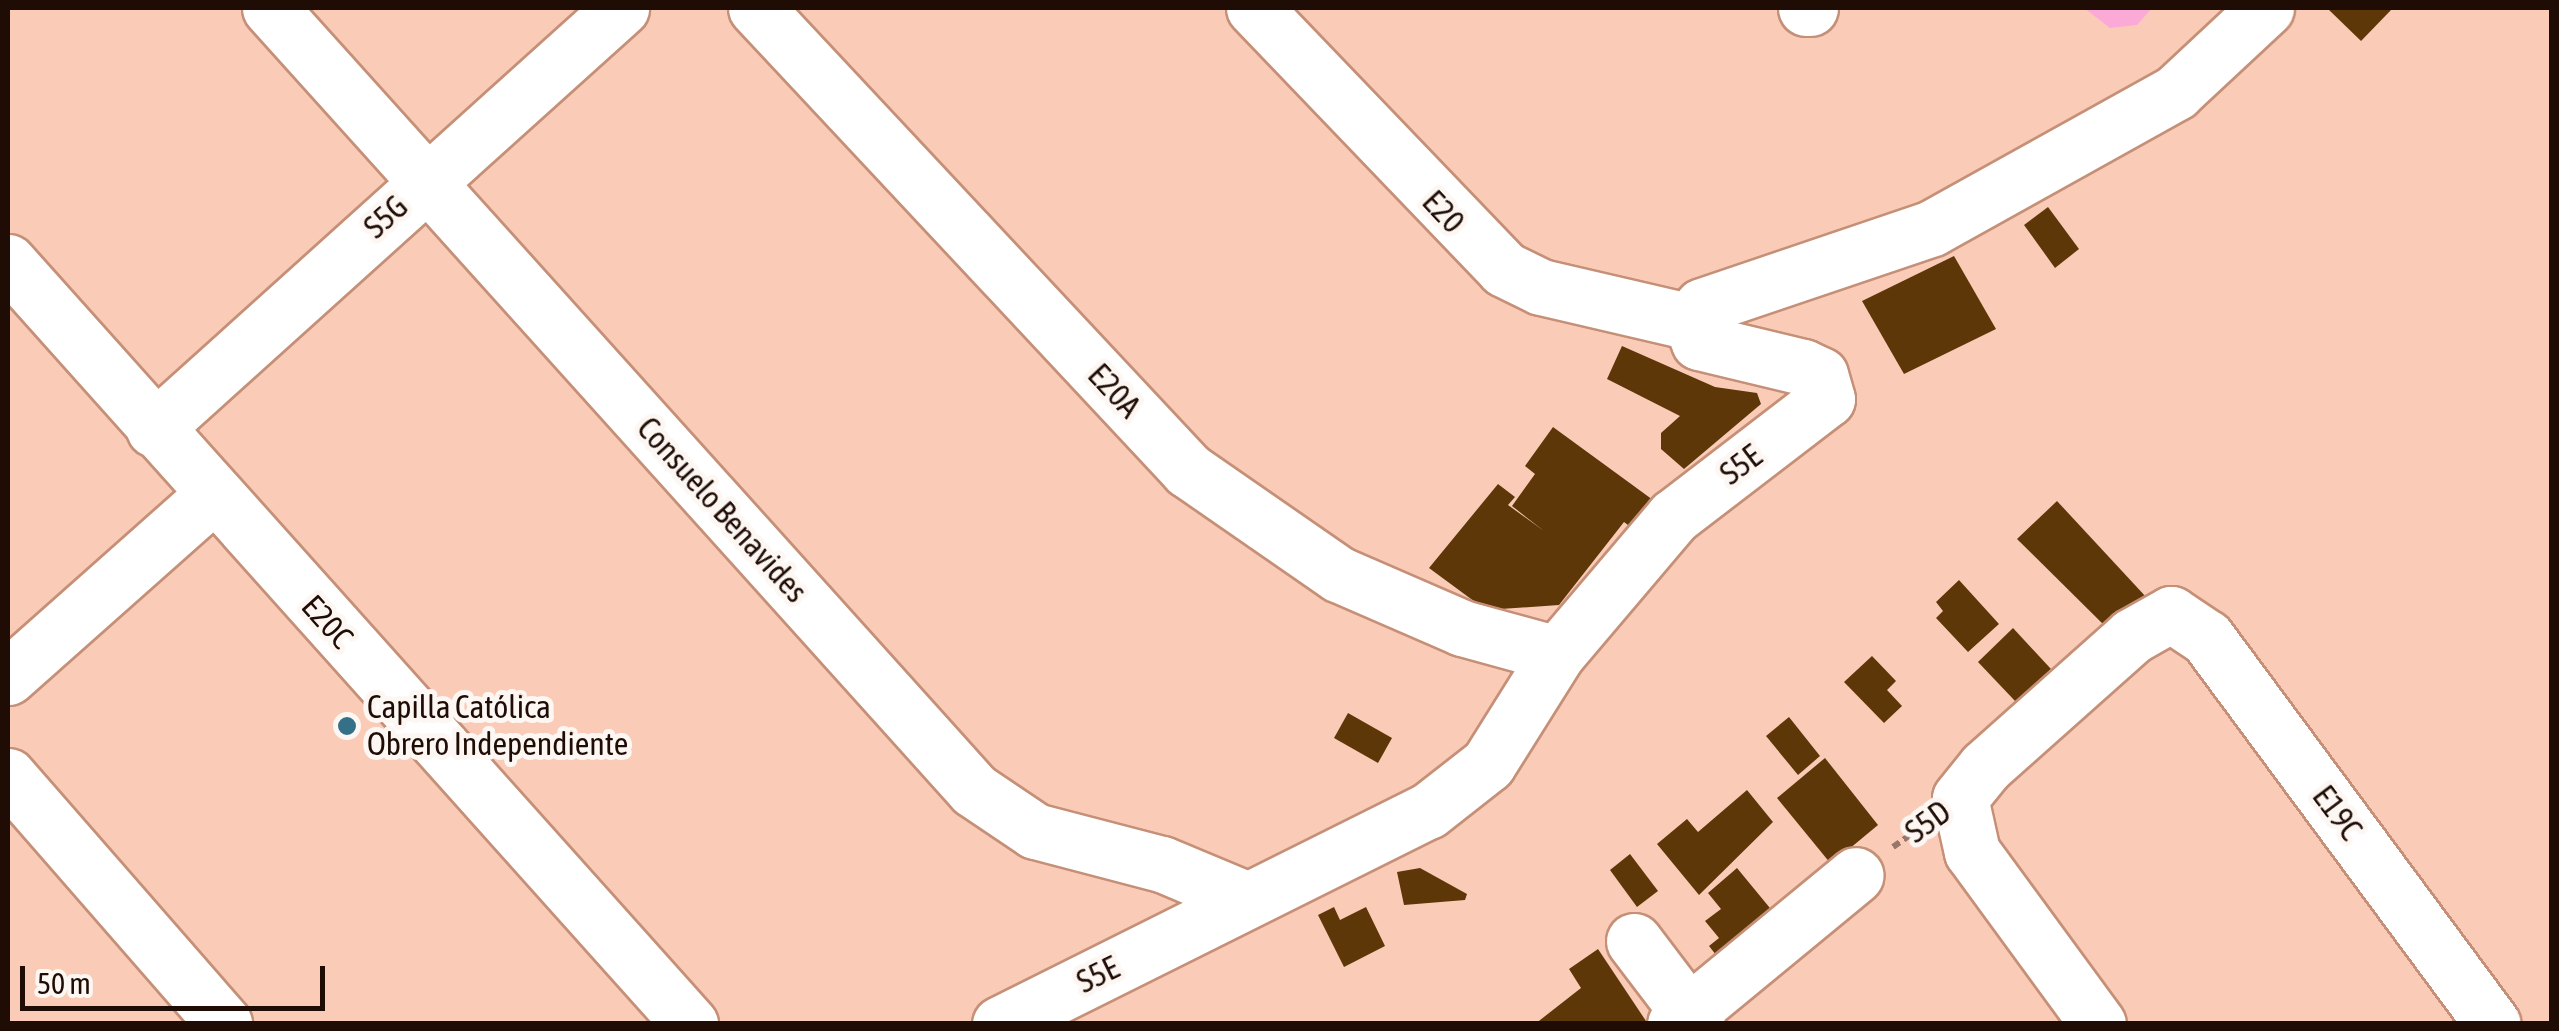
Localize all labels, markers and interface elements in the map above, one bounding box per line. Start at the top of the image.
street label: E20 [1414,183,1472,241]
street label: S5G [356,188,416,246]
street label: E20A [1080,356,1148,426]
street label: Consuelo Benavides [629,410,815,610]
street label: S5E [1713,437,1769,493]
street label: E20C [293,588,361,656]
place label: Capilla Católica Obrero Independiente [367,689,628,764]
marker: Capilla Católica Obrero Independiente [336,715,358,737]
street label: E19C [2304,778,2370,848]
street label: S5D [1898,793,1958,851]
scale bar [25,946,330,1008]
street label: S5E [1071,949,1125,1001]
text: 50 m [37,966,91,1000]

